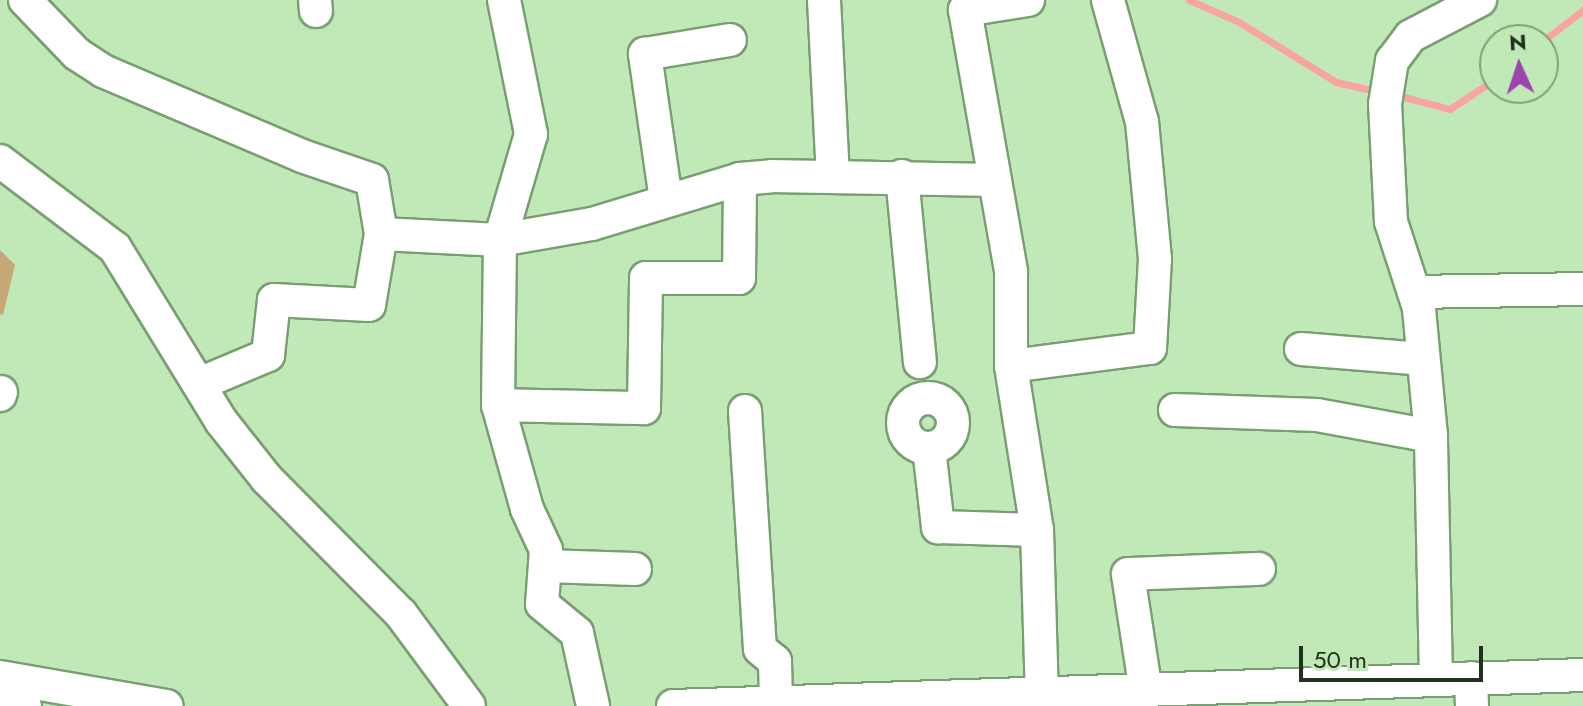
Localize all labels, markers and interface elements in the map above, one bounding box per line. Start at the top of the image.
north arrow [1479,24,1559,104]
text: N [1508,26,1527,58]
scale bar [1303,630,1487,680]
text: 50 m [1313,642,1367,677]

